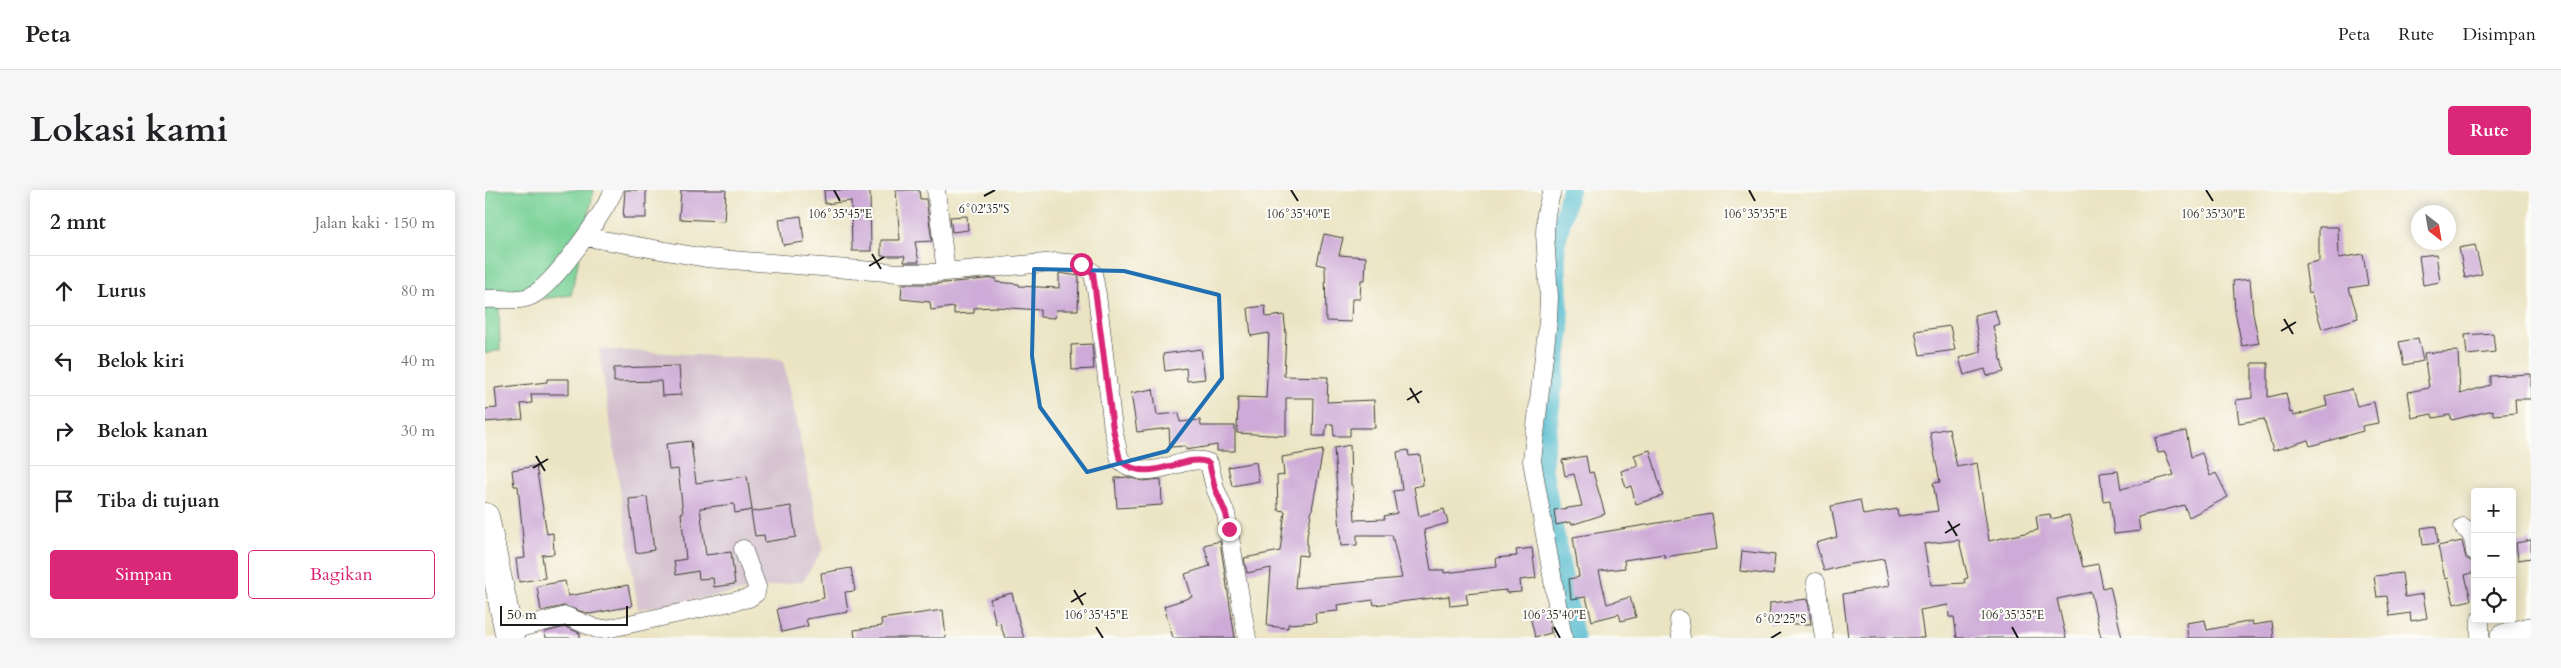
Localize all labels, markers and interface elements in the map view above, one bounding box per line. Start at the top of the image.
text: Peta [25,18,71,51]
text: Peta [2338,22,2370,47]
text: Rute [2398,22,2434,47]
text: Disimpan [2462,22,2536,47]
text: Lokasi kami [30,106,228,154]
button: Rute [2448,106,2531,155]
text: 6°02'35"S [959,201,1009,217]
north arrow [2411,205,2456,250]
text: 106°35'45"E [808,206,872,222]
text: 106°35'40"E [1266,206,1330,222]
text: 106°35'35"E [1723,206,1787,222]
text: 106°35'30"E [2181,206,2245,222]
text: 2 mnt [50,208,106,237]
text: Jalan kaki · 150 m [315,212,435,234]
route start [1070,253,1093,276]
icon: ahead [50,277,78,305]
text: Lurus [97,278,146,304]
text: 80 m [401,280,435,302]
icon: left [50,347,78,375]
text: Belok kiri [97,348,184,374]
text: 40 m [401,350,435,372]
icon: right [50,417,78,445]
text: Belok kanan [97,418,208,444]
text: 30 m [401,420,435,442]
icon: arrive [50,487,78,515]
text: Tiba di tujuan [97,488,220,514]
map controls [2471,488,2516,623]
button: + [2471,488,2516,533]
route end [1218,518,1241,541]
button: − [2471,533,2516,578]
button: Simpan [50,550,238,599]
button: Bagikan [248,550,435,599]
button: locate [2471,578,2516,623]
scale bar [500,603,627,626]
text: 50 m [507,605,537,624]
text: 106°35'45"E [1064,607,1128,623]
text: 106°35'40"E [1522,607,1586,623]
text: 106°35'35"E [1980,607,2044,623]
text: 6°02'25"S [1756,611,1806,627]

